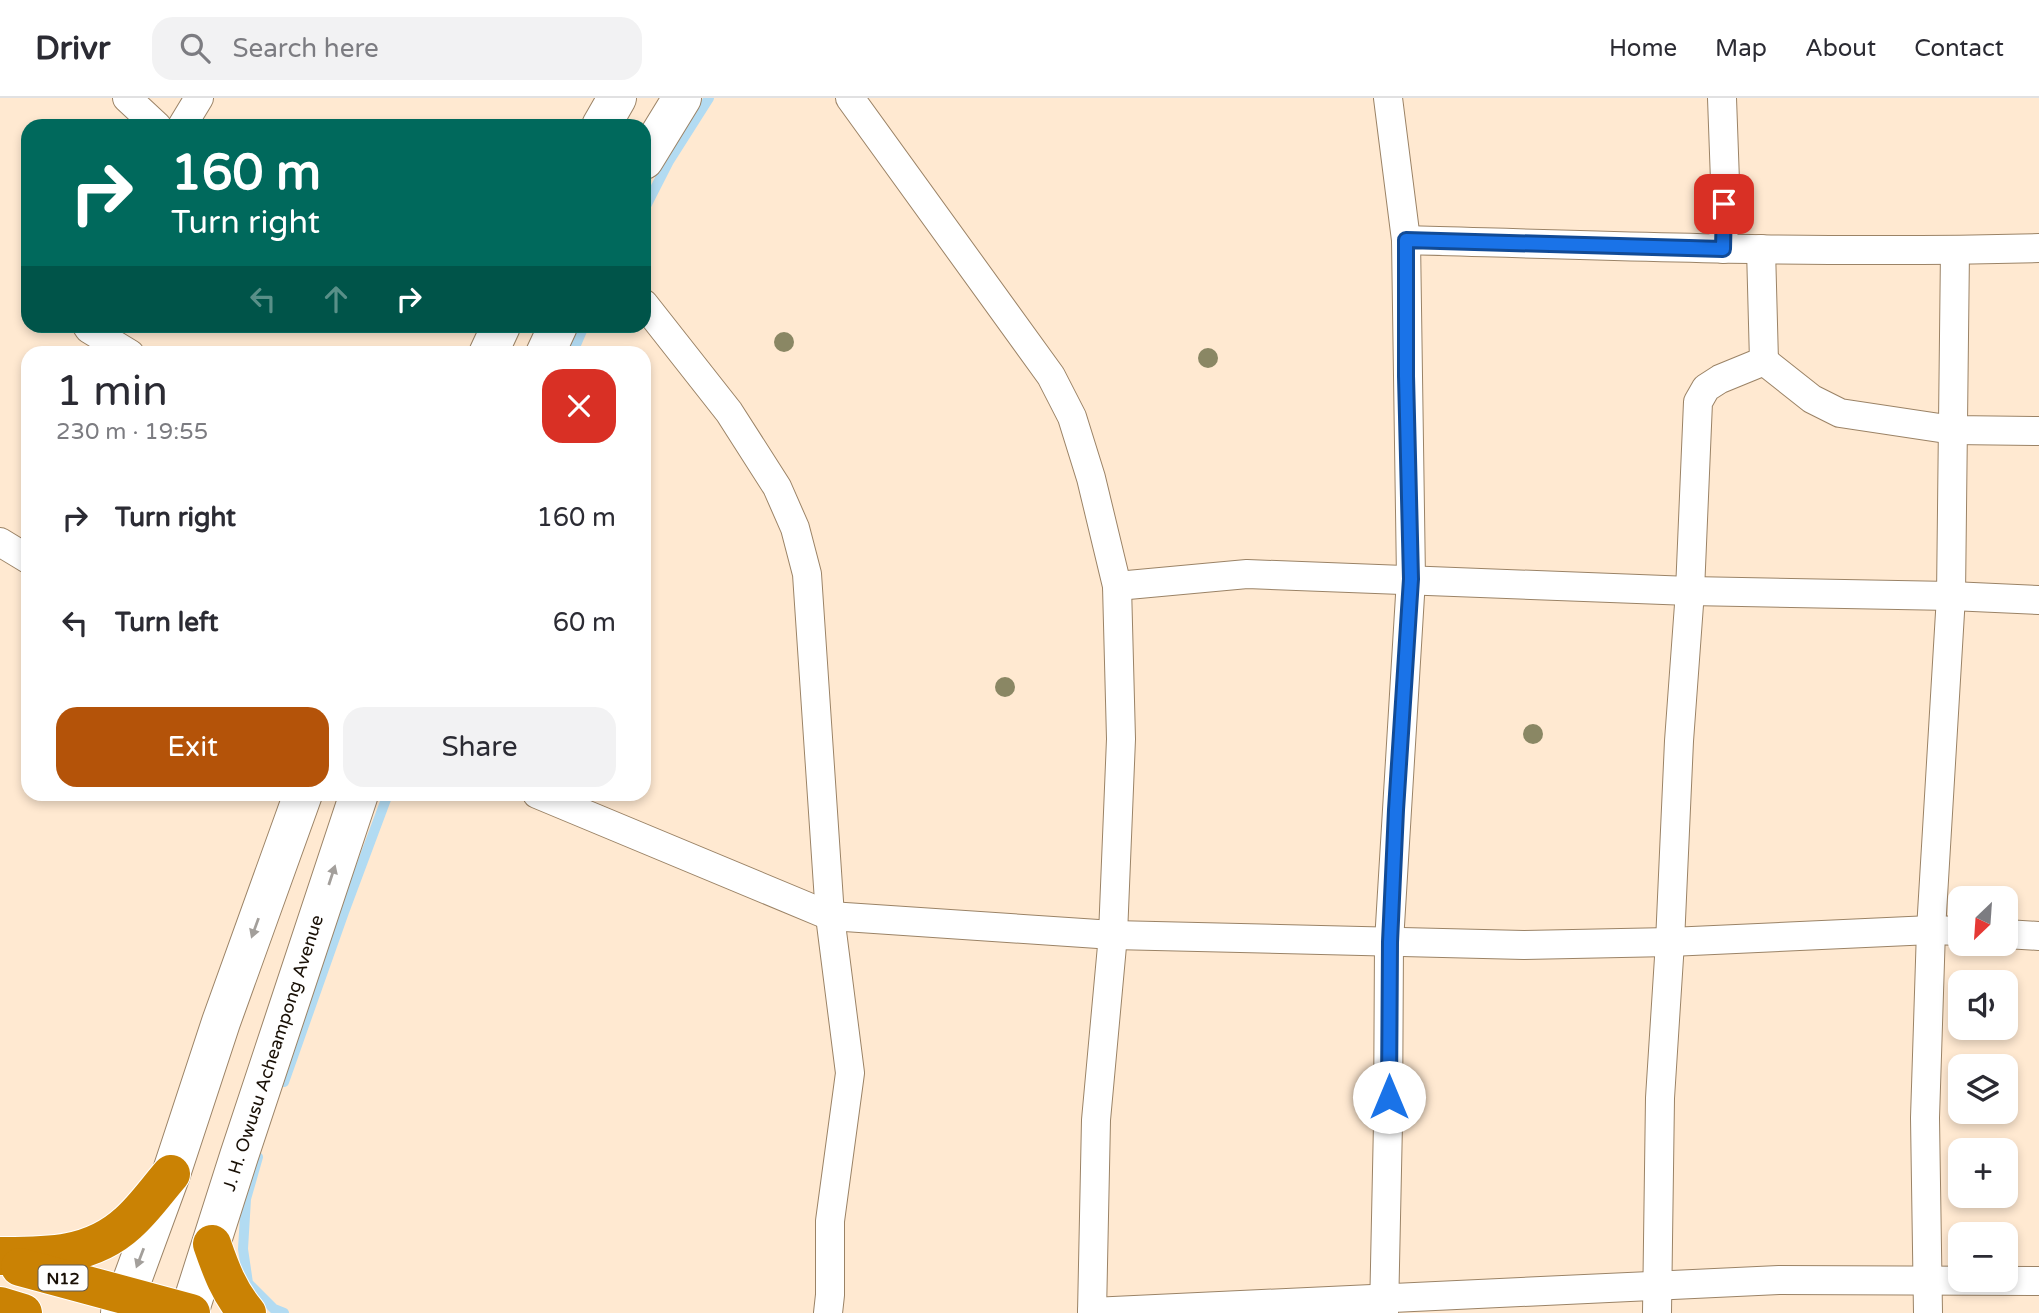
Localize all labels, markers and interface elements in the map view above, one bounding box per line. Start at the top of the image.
search box [152,17,642,80]
text: Drivr [35,29,110,68]
icon: search [176,29,214,67]
text: Search here [232,33,379,64]
text: Home [1609,34,1677,63]
text: Map [1715,34,1767,63]
text: About [1805,34,1876,63]
text: Contact [1914,34,2004,63]
text: 160 m [171,144,321,203]
icon: right [56,147,147,238]
pin [1694,174,1754,234]
icon: arrive [1705,185,1743,223]
text: Turn right [171,204,320,242]
icon: left [244,280,282,318]
icon: ahead [317,280,355,318]
icon: right [390,280,428,318]
text: 1 min [56,366,168,417]
button: close [542,369,616,443]
text: 230 m · 19:55 [56,418,208,446]
icon: right [56,499,94,537]
text: Turn right [115,502,236,533]
text: 160 m [536,502,616,533]
icon: left [56,604,94,642]
text: Turn left [115,607,218,638]
text: 60 m [553,607,616,638]
button: Exit [56,707,329,787]
button: Share [343,707,616,787]
one-way arrow [327,864,338,885]
north arrow [1948,886,2018,956]
map controls [1948,886,2018,1292]
street label: J. H. Owusu Acheampong Avenue [218,912,328,1194]
one-way arrow [249,917,260,938]
button: sound [1948,970,2018,1040]
button: layers [1948,1054,2018,1124]
position arrow [1352,1060,1426,1134]
button: + [1948,1138,2018,1208]
button: − [1948,1222,2018,1292]
one-way arrow [134,1248,145,1269]
road number: N12 [38,1266,88,1290]

